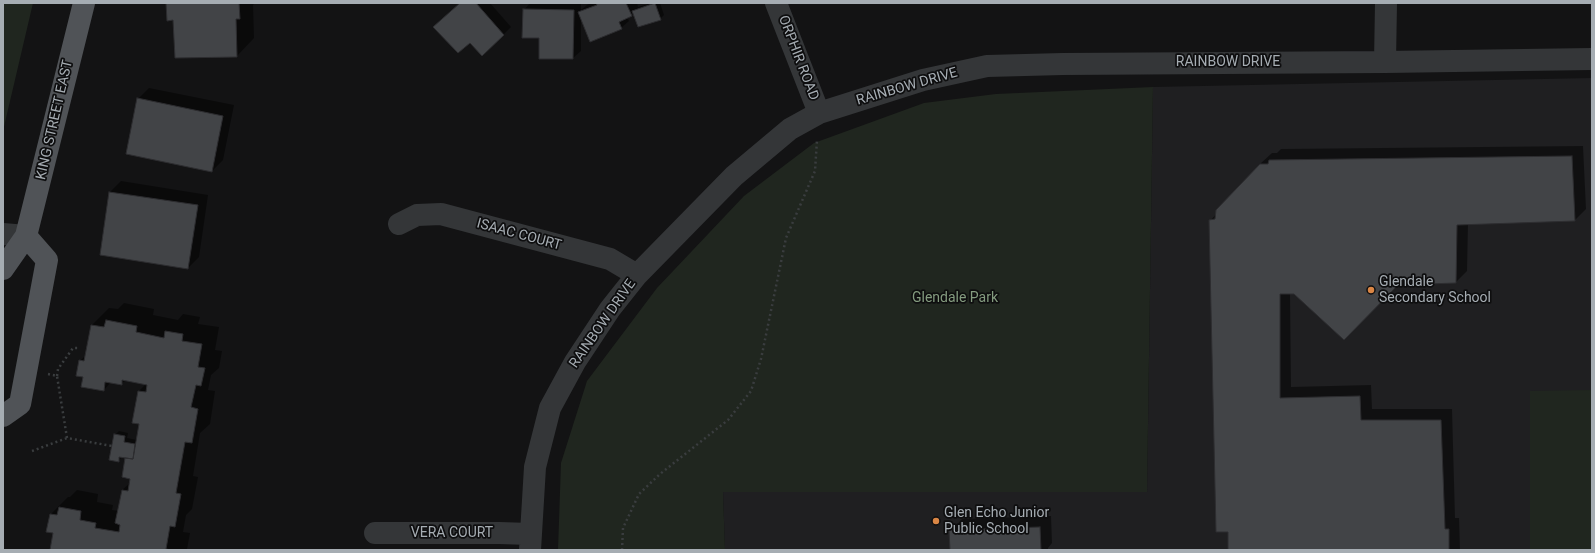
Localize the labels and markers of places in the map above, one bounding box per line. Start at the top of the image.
place label: Glendale Secondary School [1379,274,1491,306]
marker: Glendale Secondary School [1366,285,1376,295]
place label: Glen Echo Junior Public School [944,505,1049,538]
marker: Glen Echo Junior Public School [931,516,941,526]

